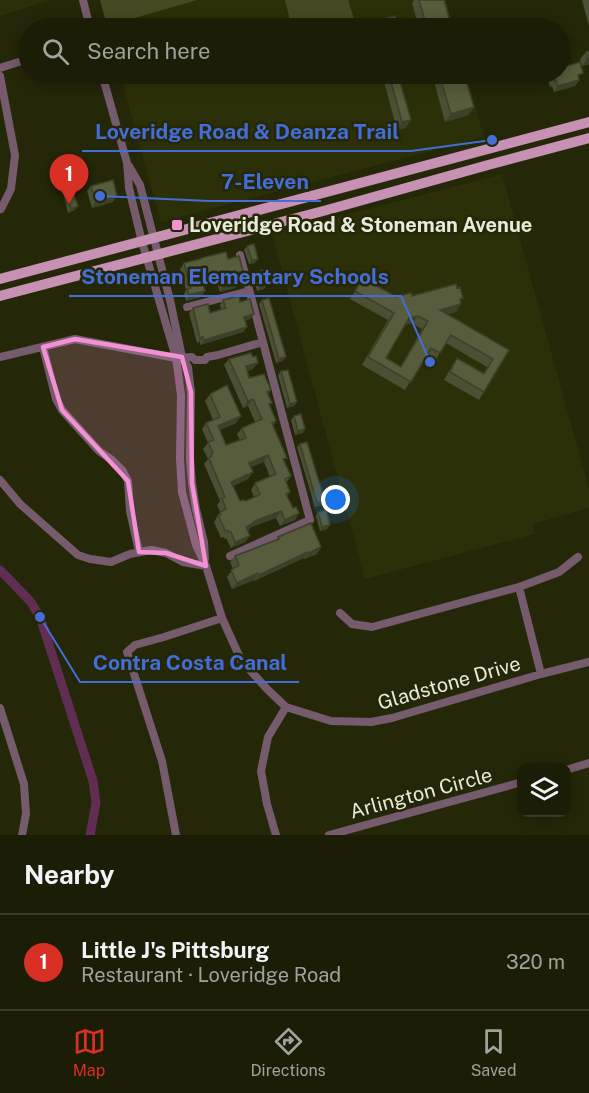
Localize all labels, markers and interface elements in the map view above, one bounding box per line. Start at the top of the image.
search box [18,18,571,84]
icon: search [39,35,72,68]
text: Search here [87,38,211,64]
callout: Loveridge Road & Deanza Trail [82,112,411,151]
text: Loveridge Road & Deanza Trail [95,119,399,144]
pin: 1 [50,154,88,204]
callout: 7-Eleven [209,162,321,201]
text: 7-Eleven [221,169,309,194]
place label: Loveridge Road & Stoneman Avenue [189,213,532,237]
marker: Loveridge Road & Stoneman Avenue [170,218,184,232]
callout: Stoneman Elementary Schools [69,257,401,296]
text: Stoneman Elementary Schools [81,264,389,289]
your location [321,485,350,514]
callout: Contra Costa Canal [80,643,299,682]
text: Contra Costa Canal [93,650,287,675]
street label: Gladstone Drive [375,651,523,715]
street label: Arlington Circle [347,762,495,824]
map controls [517,763,571,817]
button: layers [517,763,571,817]
text: Nearby [24,859,114,890]
text: Little J's Pittsburg [81,937,269,963]
text: 1 [39,950,48,974]
text: 320 m [506,950,565,974]
text: Restaurant · Loveridge Road [81,963,341,987]
tab: Map [73,1025,106,1080]
tab: Directions [251,1025,326,1080]
tab: Saved [471,1025,516,1080]

